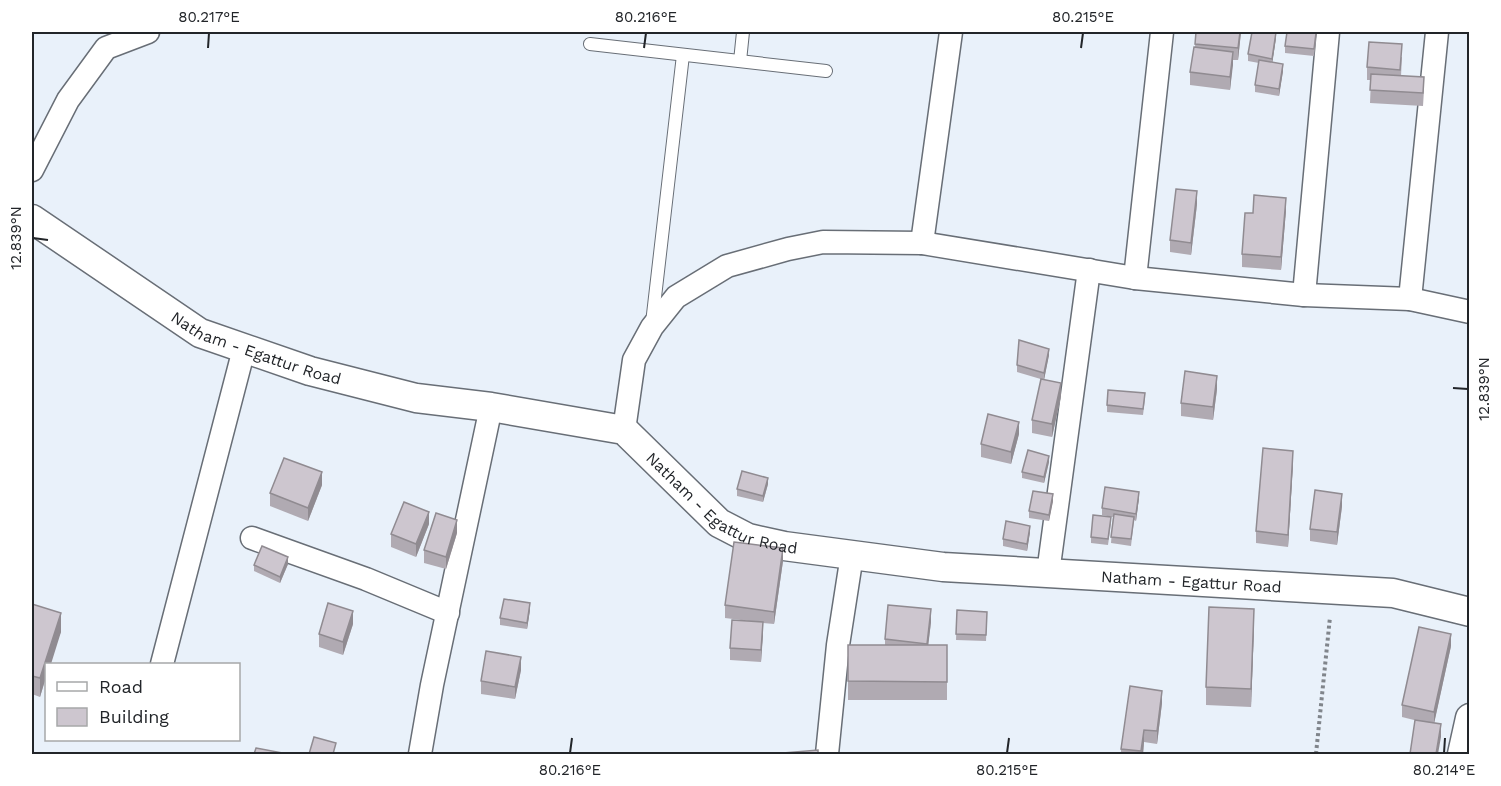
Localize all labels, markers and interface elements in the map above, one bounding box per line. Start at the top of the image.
text: 80.217°E [178,8,240,26]
text: 80.216°E [615,8,677,26]
text: 80.215°E [1052,8,1114,26]
text: 12.839°N [7,206,25,270]
street label: Natham - Egattur Road [167,307,343,389]
text: 12.839°N [1475,357,1493,421]
street label: Natham - Egattur Road [642,448,799,558]
street label: Natham - Egattur Road [1101,567,1282,597]
legend [45,663,240,741]
text: Road [99,676,143,697]
text: Building [99,706,169,727]
text: 80.216°E [539,761,601,779]
text: 80.215°E [976,761,1038,779]
text: 80.214°E [1413,761,1475,779]

